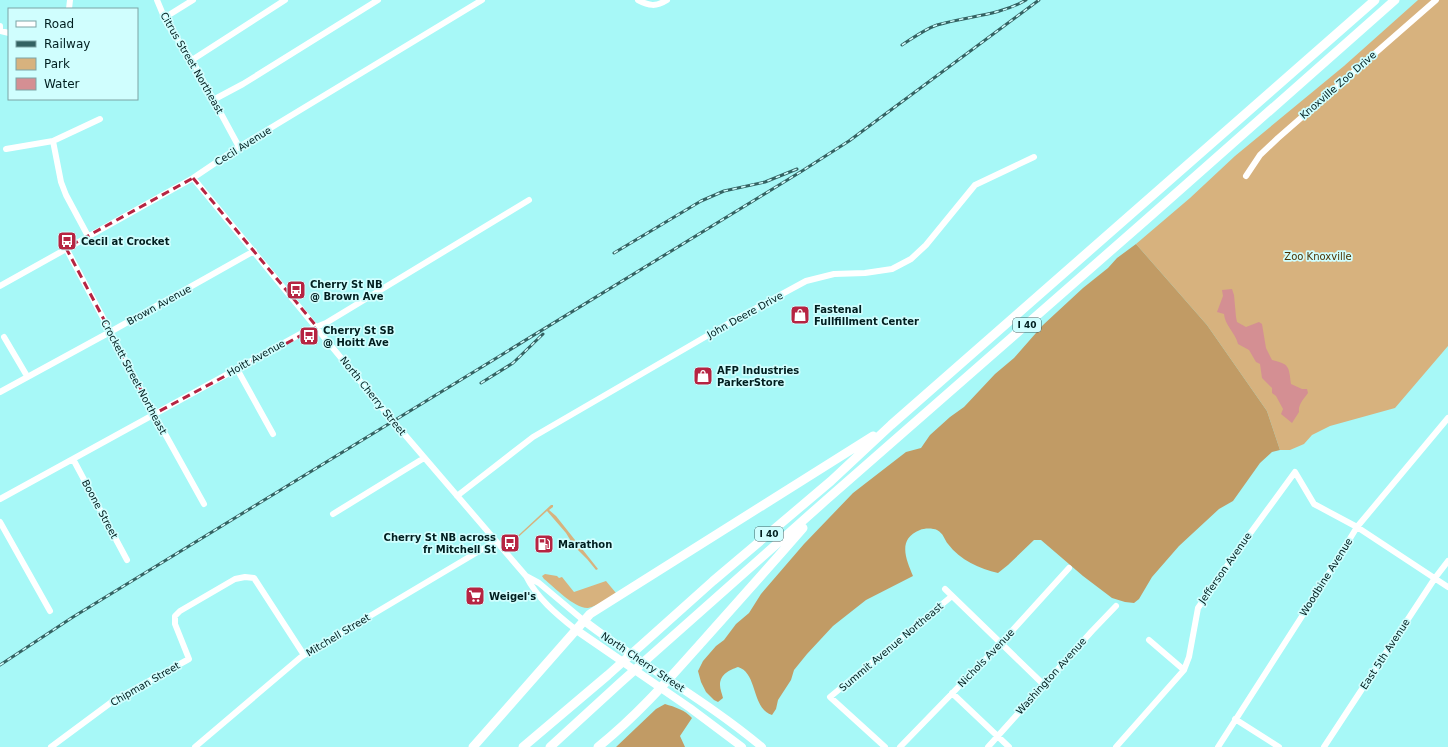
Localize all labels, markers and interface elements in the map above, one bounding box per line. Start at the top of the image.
legend [8,8,138,100]
street label: Citrus Street Northeast [158,10,226,116]
text: Road [44,17,74,31]
text: Railway [44,37,90,51]
street label: Knoxville Zoo Drive [1298,49,1378,121]
text: Park [44,57,70,71]
text: Water [44,77,80,91]
street label: Cecil Avenue [213,124,273,168]
bus stop icon: Cecil at Crocket [56,230,78,252]
place label: Cecil at Crocket [81,236,170,247]
park label: Zoo Knoxville [1284,251,1352,262]
bus stop icon: Cherry St NB @ Brown Ave [285,279,307,301]
place label: Cherry St NB @ Brown Ave [310,279,384,302]
street label: Brown Avenue [125,283,193,327]
street label: John Deere Drive [704,290,785,341]
shop icon: Fastenal Fullfillment Center [789,304,811,326]
place label: Fastenal Fullfillment Center [814,304,919,327]
street label: Crockett Street Northeast [99,318,169,436]
road number: I 40 [1013,318,1041,332]
bus stop icon: Cherry St SB @ Hoitt Ave [298,325,320,347]
place label: Cherry St SB @ Hoitt Ave [323,325,394,348]
street label: Hoitt Avenue [225,338,287,378]
street label: North Cherry Street [338,354,408,438]
shop icon: AFP Industries ParkerStore [692,365,714,387]
place label: AFP Industries ParkerStore [717,365,799,388]
street label: Boone Street [80,478,120,540]
road number: I 40 [755,527,783,541]
street label: Jefferson Avenue [1196,530,1254,606]
place label: Cherry St NB across fr Mitchell St [384,532,496,555]
bus stop icon: Cherry St NB across fr Mitchell St [499,532,521,554]
fuel station icon: Marathon [533,533,555,555]
street label: Woodbine Avenue [1298,536,1354,618]
place label: Marathon [558,539,612,550]
supermarket icon: Weigel's [464,585,486,607]
place label: Weigel's [489,591,536,602]
street label: Summit Avenue Northeast [837,600,945,694]
street label: Mitchell Street [304,612,372,658]
street label: East 5th Avenue [1358,617,1412,691]
street label: Nichols Avenue [955,627,1017,689]
street label: North Cherry Street [599,630,687,694]
street label: Washington Avenue [1014,635,1088,717]
street label: Chipman Street [108,660,182,708]

